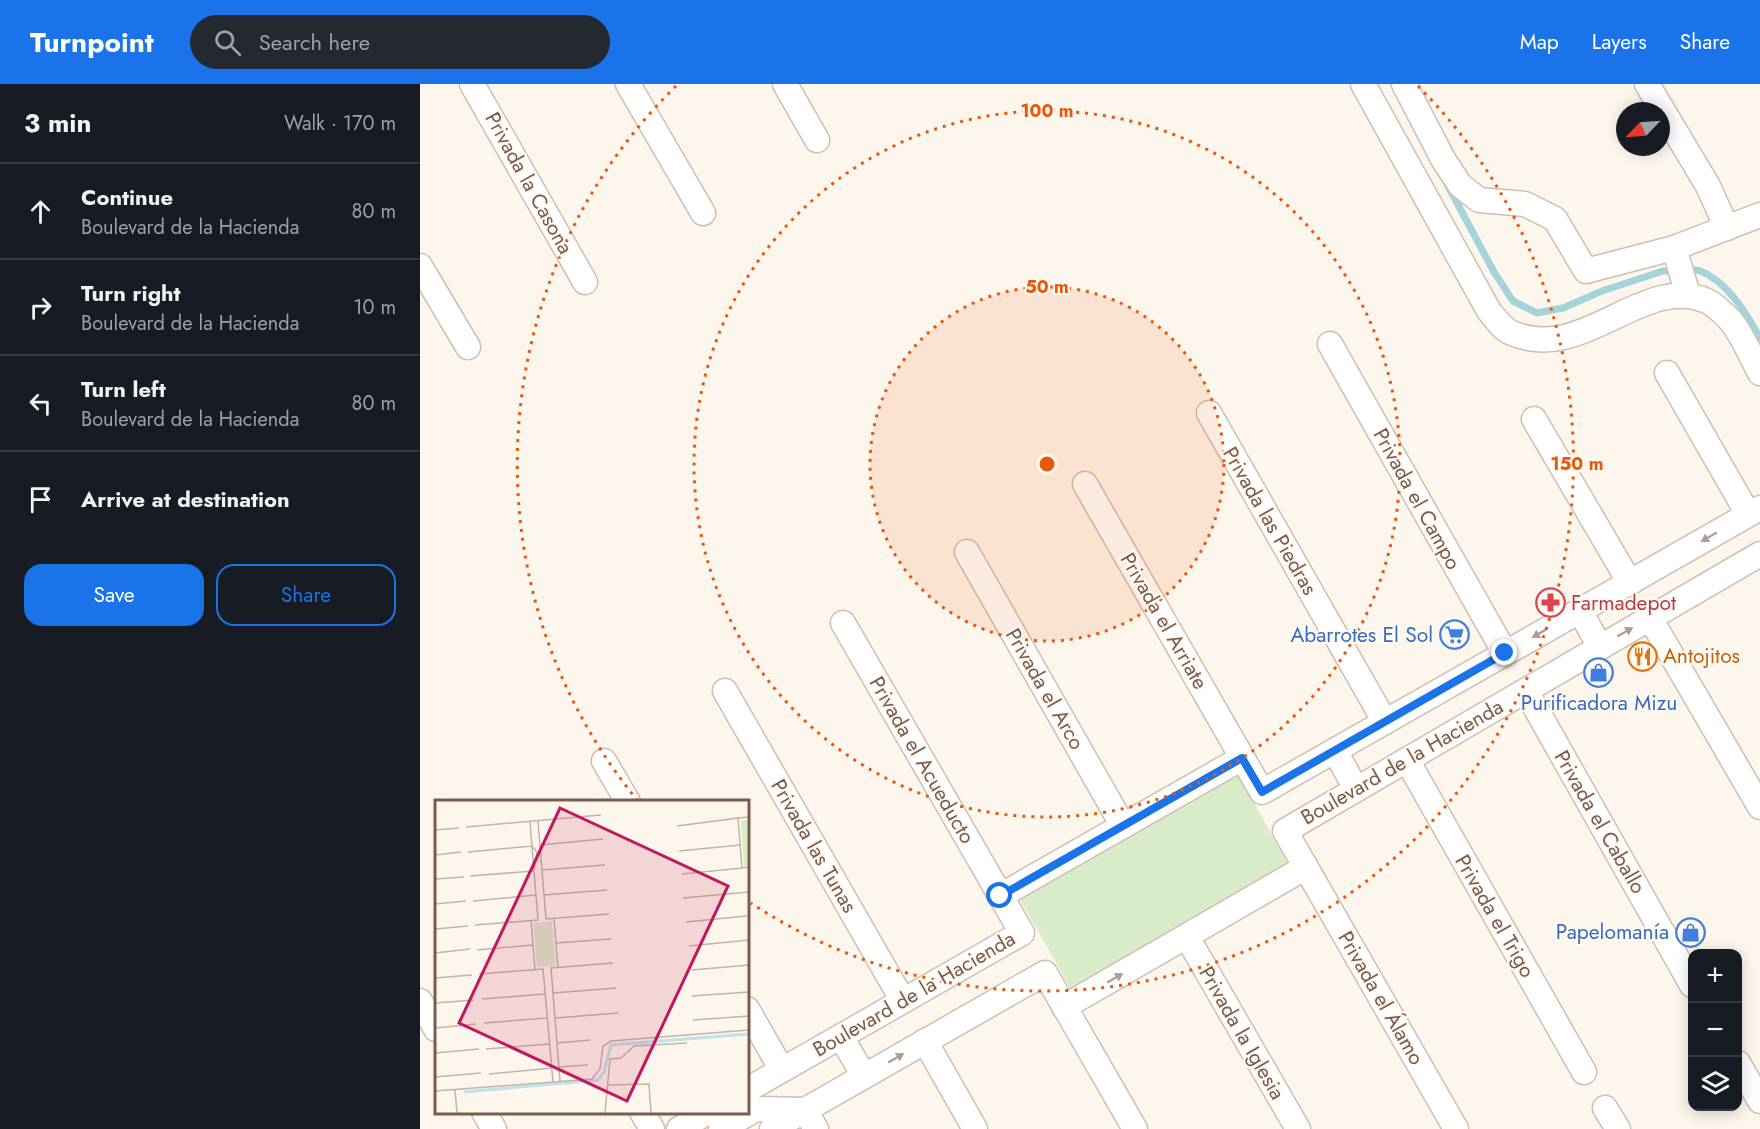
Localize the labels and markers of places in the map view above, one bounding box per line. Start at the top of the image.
centre of rings [1037,454,1057,474]
pharmacy icon: Farmadepot [1534,587,1566,619]
place label: Farmadepot [1571,588,1676,618]
supermarket icon: Abarrotes El Sol [1438,619,1470,651]
place label: Abarrotes El Sol [1290,620,1433,650]
restaurant icon: Antojitos [1626,640,1658,672]
place label: Antojitos [1663,641,1740,671]
shop icon: Purificadora Mizu [1583,656,1615,688]
place label: Purificadora Mizu [1521,688,1677,718]
shop icon: Papelomanía [1674,916,1706,948]
place label: Papelomanía [1556,917,1669,947]

